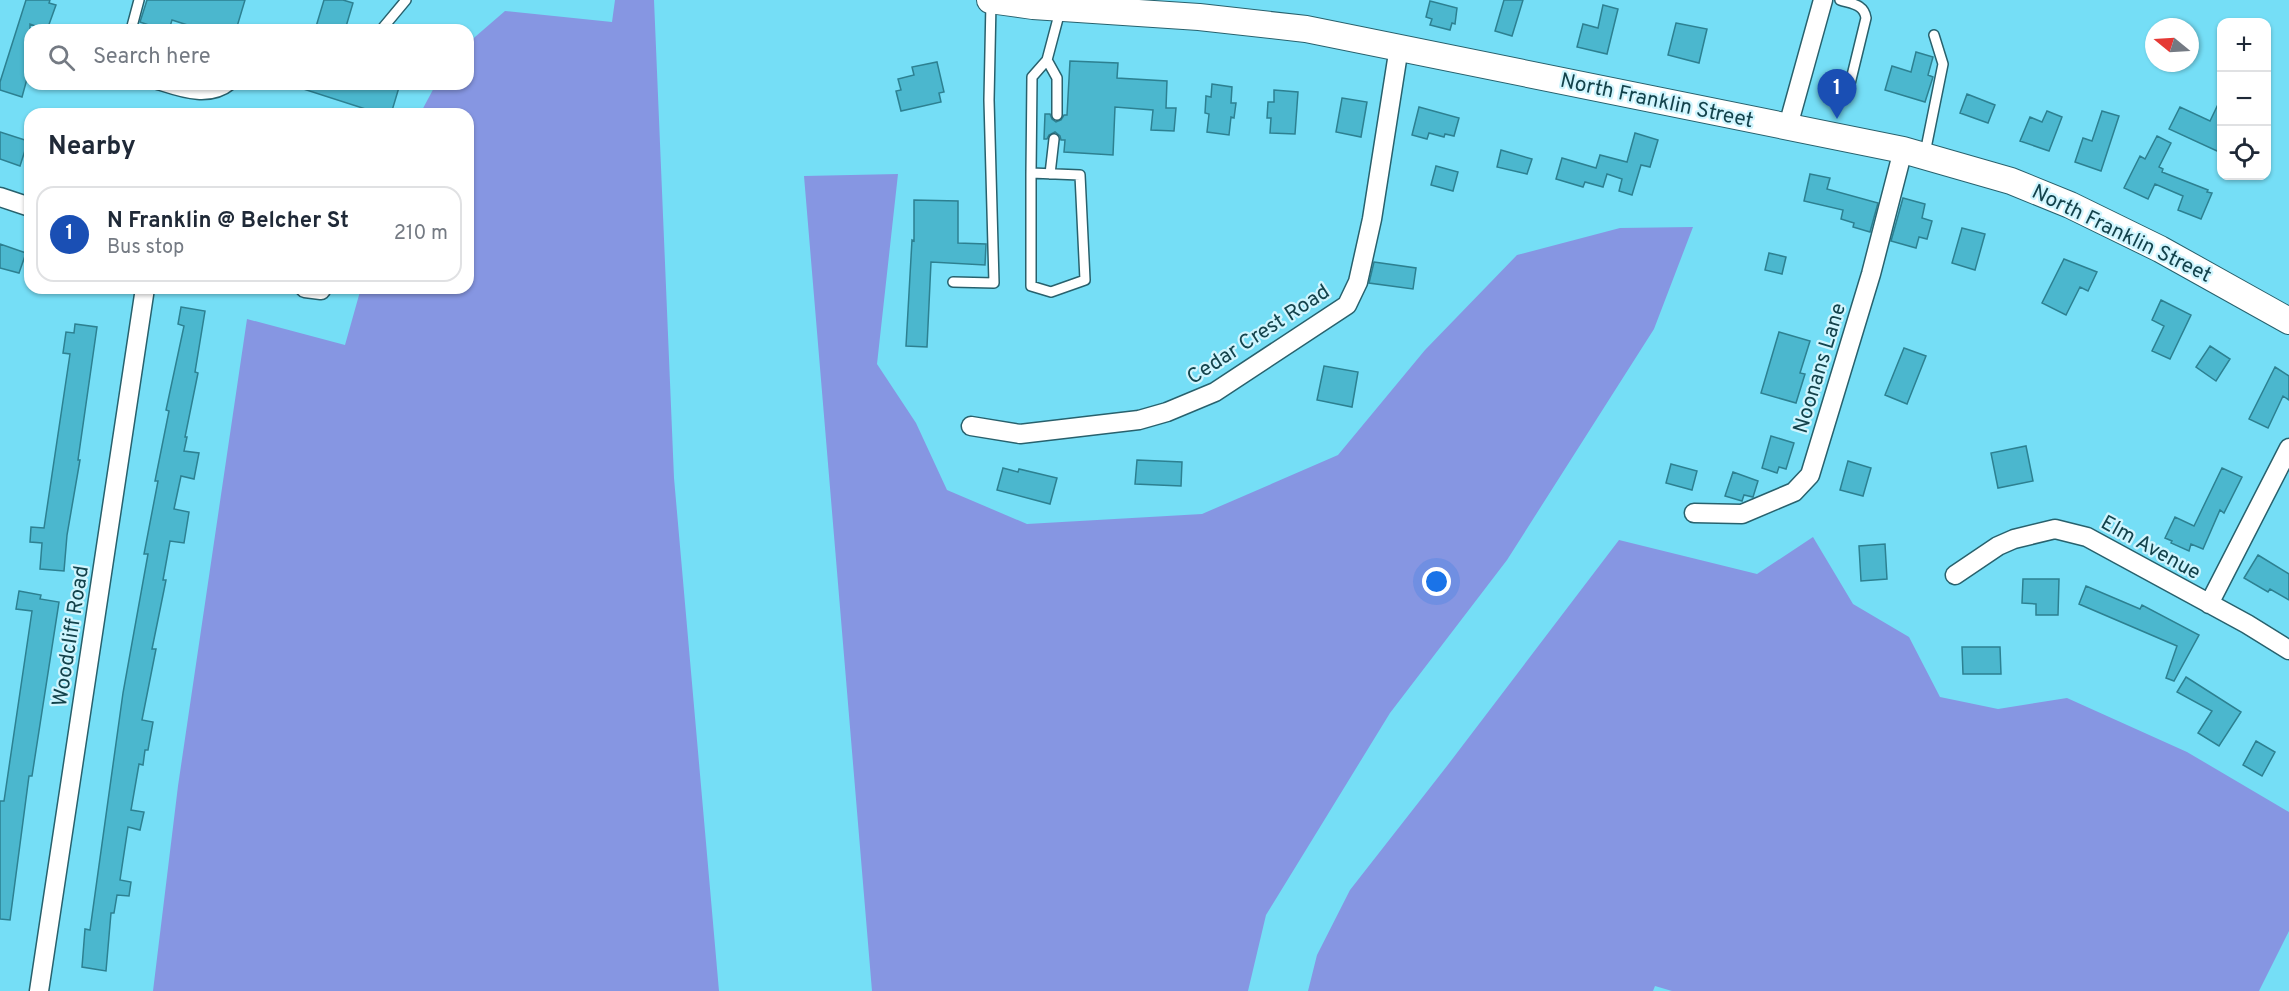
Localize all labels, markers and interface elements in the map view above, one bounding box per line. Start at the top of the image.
north arrow [2145,18,2199,72]
map controls [2217,18,2271,180]
button: + [2217,18,2271,72]
search box [24,24,474,90]
icon: search [45,41,78,74]
text: Search here [93,44,211,71]
street label: North Franklin Street [1558,68,1756,135]
pin: 1 [1818,70,1856,119]
button: − [2217,72,2271,126]
button: locate [2217,126,2271,180]
text: Nearby [48,131,136,164]
street label: North Franklin Street [2027,179,2216,290]
text: N Franklin @ Belcher St [107,208,349,235]
text: 1 [66,221,74,247]
text: 210 m [394,221,448,247]
text: Bus stop [107,235,184,261]
street label: Cedar Crest Road [1182,279,1335,392]
street label: Noonans Lane [1788,300,1853,437]
street label: Elm Avenue [2096,510,2205,587]
street label: Woodcliff Road [47,564,96,709]
your location [1422,567,1451,596]

